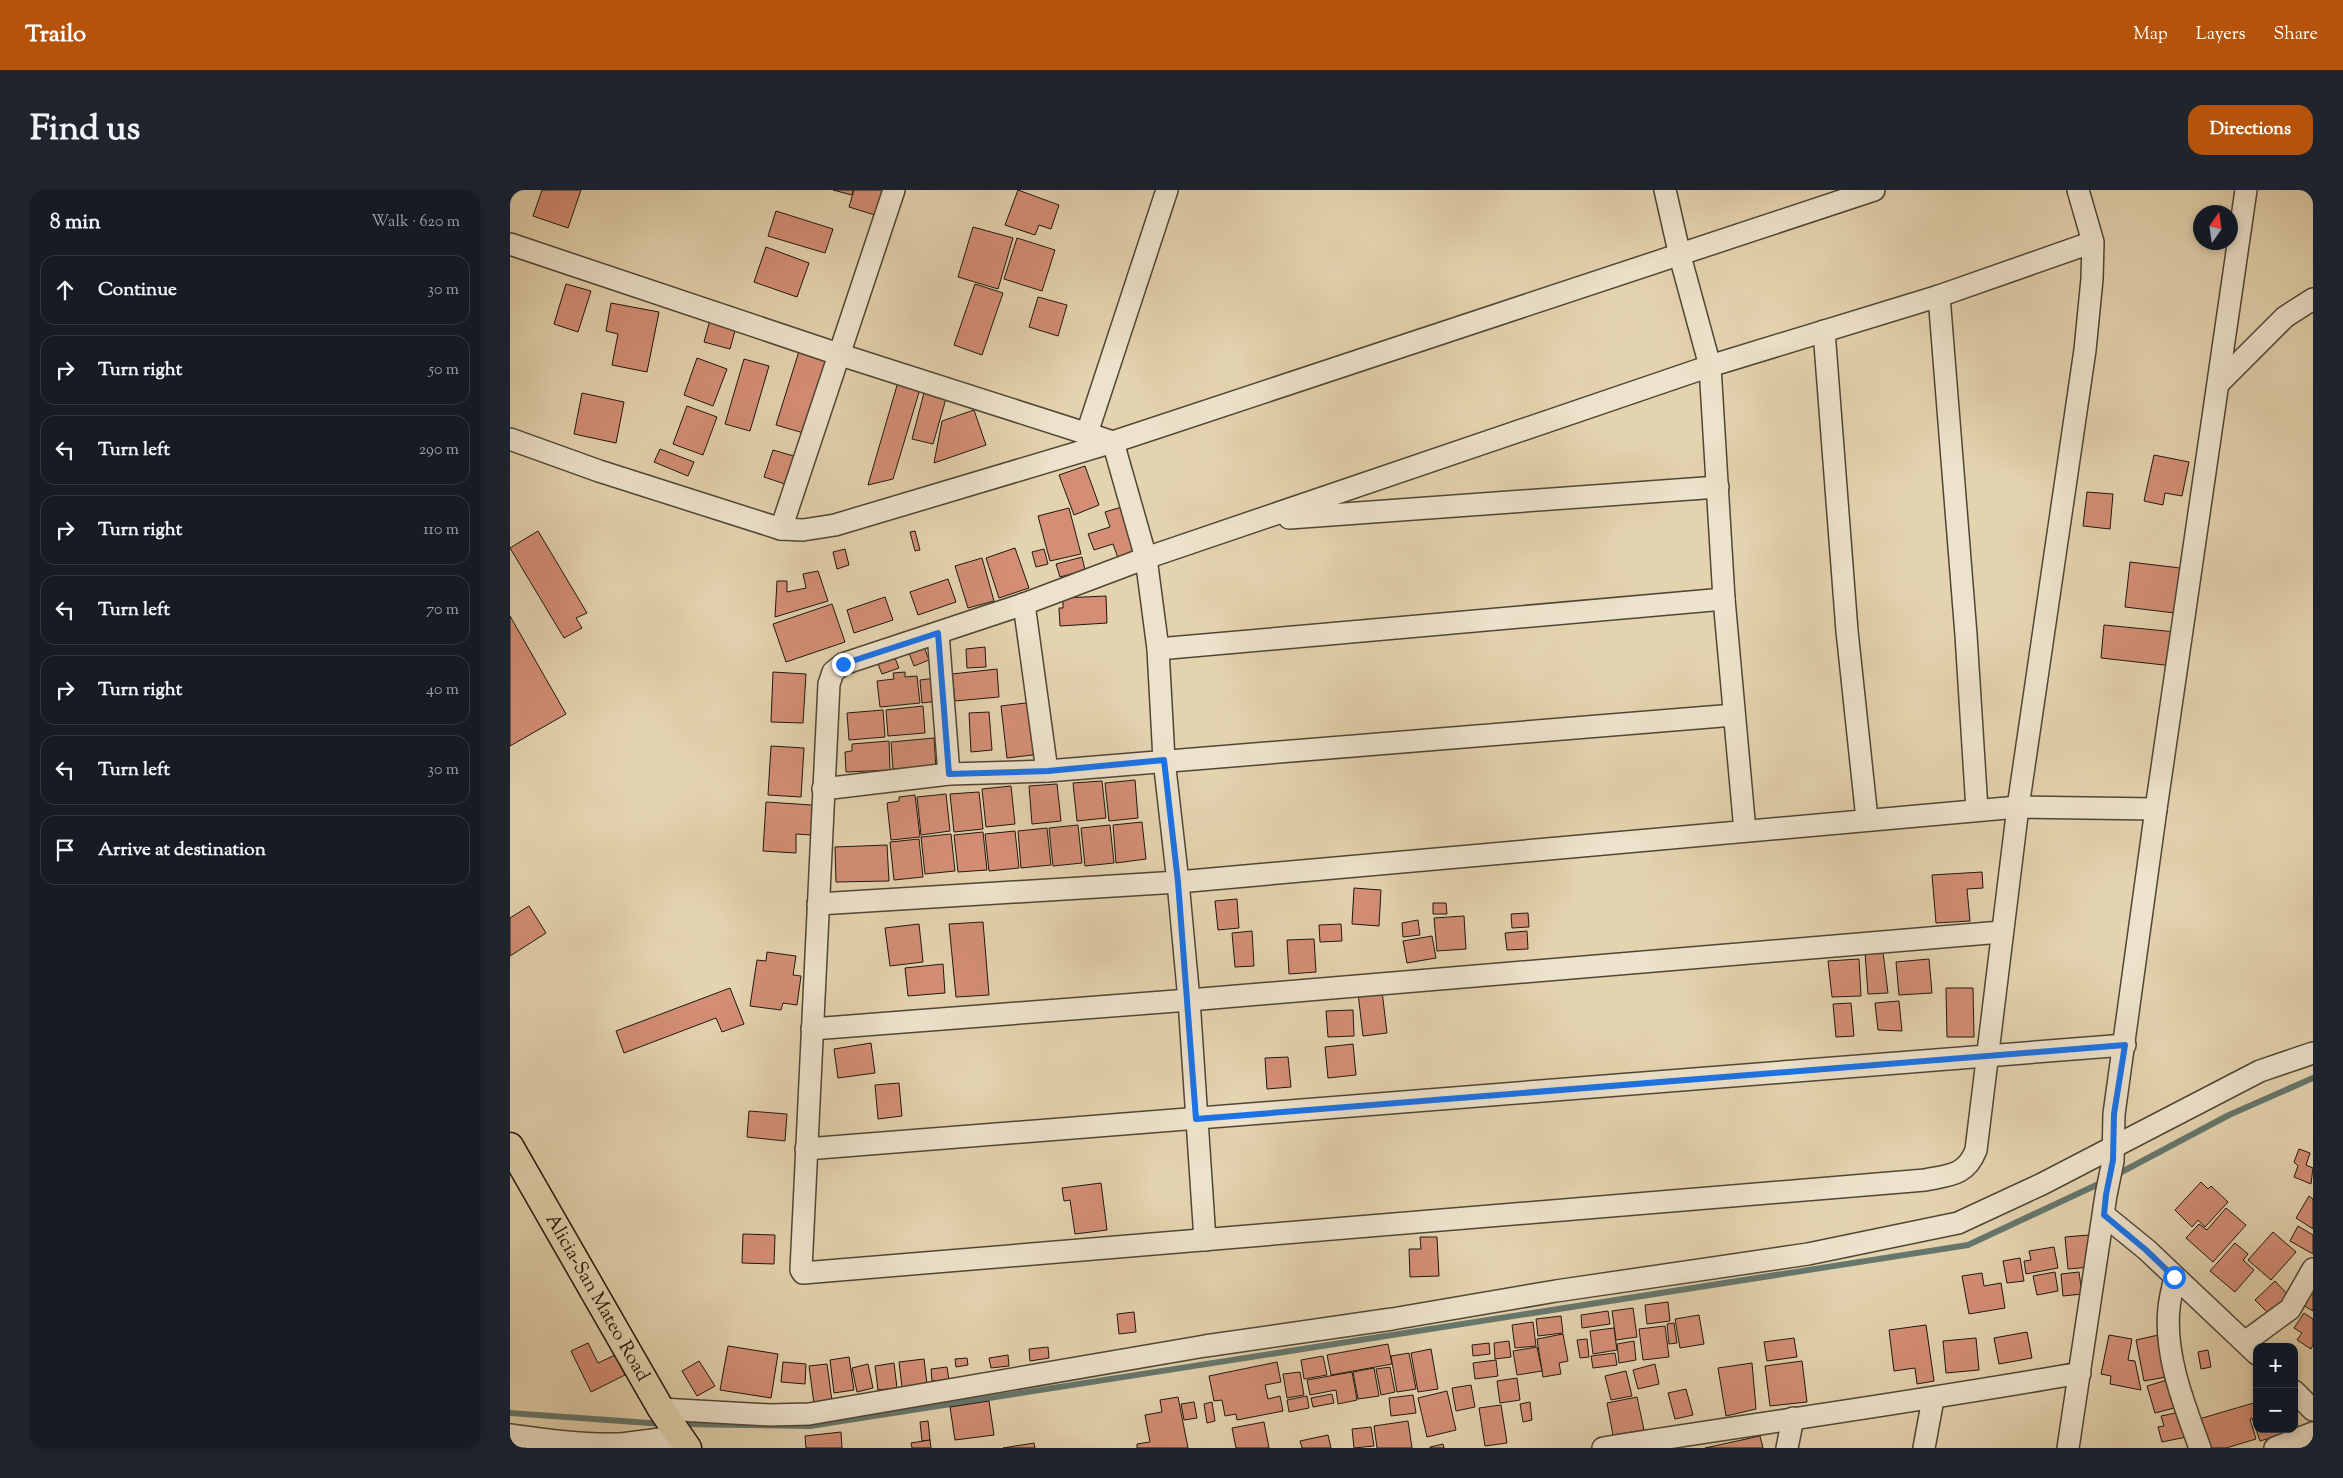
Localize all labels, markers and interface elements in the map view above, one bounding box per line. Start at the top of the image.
text: Trailo [25,18,86,52]
text: Map [2133,22,2168,48]
text: Layers [2196,22,2246,48]
text: Share [2274,22,2318,48]
text: Find us [30,105,140,156]
button: Directions [2188,105,2313,155]
north arrow [2193,205,2238,250]
text: 8 min [50,208,101,238]
text: Walk · 620 m [371,211,460,234]
icon: ahead [51,276,79,304]
text: Continue [98,277,177,304]
text: 30 m [428,279,459,302]
icon: right [51,356,79,384]
text: Turn right [98,357,182,384]
text: 50 m [428,359,459,382]
icon: left [51,436,79,464]
text: Turn left [98,437,170,464]
text: 290 m [419,439,459,462]
icon: right [51,516,79,544]
text: Turn right [98,517,182,544]
text: 110 m [423,519,459,542]
icon: left [51,596,79,624]
text: Turn left [98,597,170,624]
text: 70 m [426,599,459,622]
route end [832,653,855,676]
icon: right [51,676,79,704]
text: Turn right [98,677,182,704]
text: 40 m [426,679,459,702]
icon: left [51,756,79,784]
text: Turn left [98,757,170,784]
text: 30 m [428,759,459,782]
icon: arrive [51,836,79,864]
text: Arrive at destination [98,837,266,864]
street label: Alicia-San Mateo Road [538,1209,656,1387]
route start [2163,1266,2186,1289]
map controls [2253,1343,2298,1433]
button: + [2253,1343,2298,1388]
button: − [2253,1388,2298,1433]

